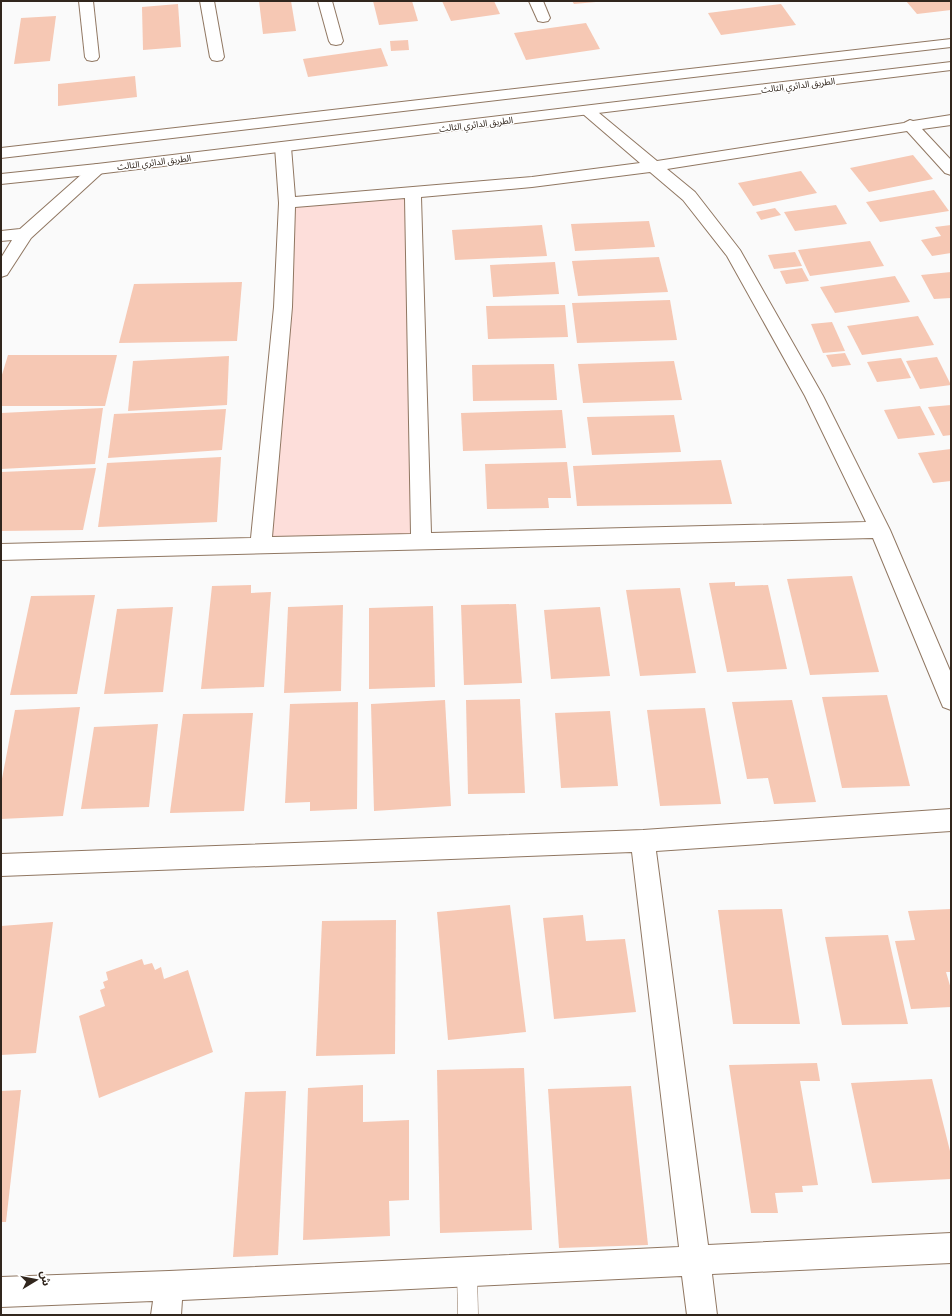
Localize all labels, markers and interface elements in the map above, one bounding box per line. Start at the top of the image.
street label: الطريق الدائري الثالث [760,75,836,97]
street label: الطريق الدائري الثالث [438,114,514,136]
street label: الطريق الدائري الثالث [116,152,192,174]
north arrow [16,1260,56,1300]
text: ش [38,1270,54,1287]

